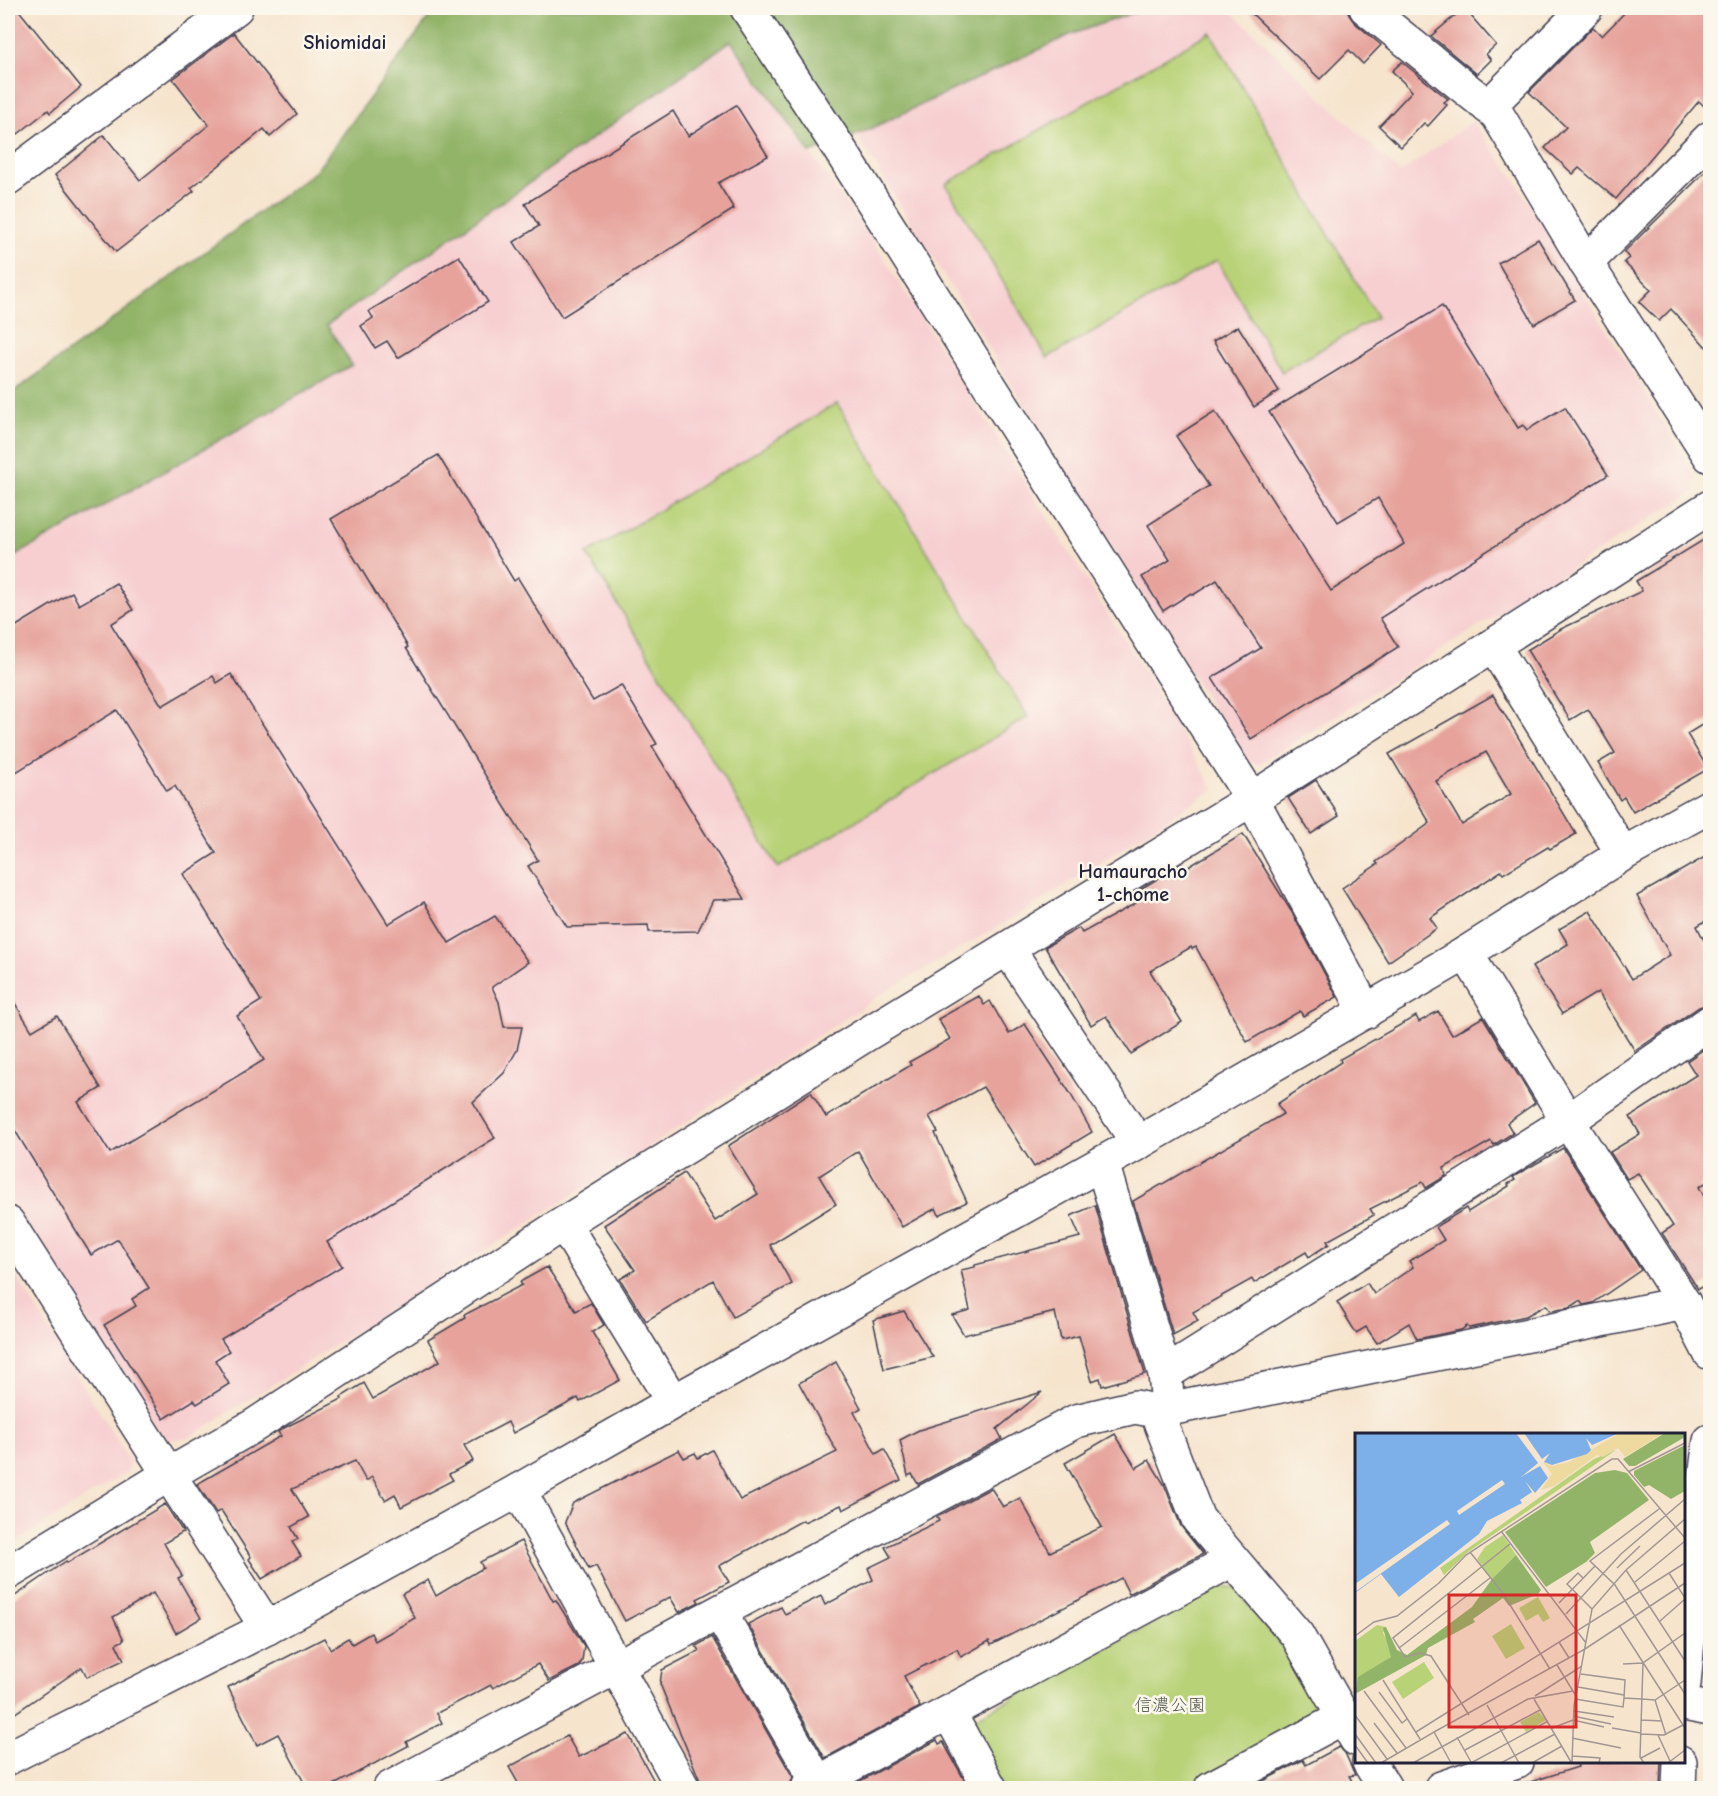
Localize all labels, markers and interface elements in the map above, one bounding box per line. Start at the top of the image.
district label: Shiomidai [304,31,386,54]
district label: Hamauracho 1-chome [1079,860,1187,906]
inset map [1355,1433,1685,1763]
park label: 信濃公園 [1134,1695,1206,1716]

